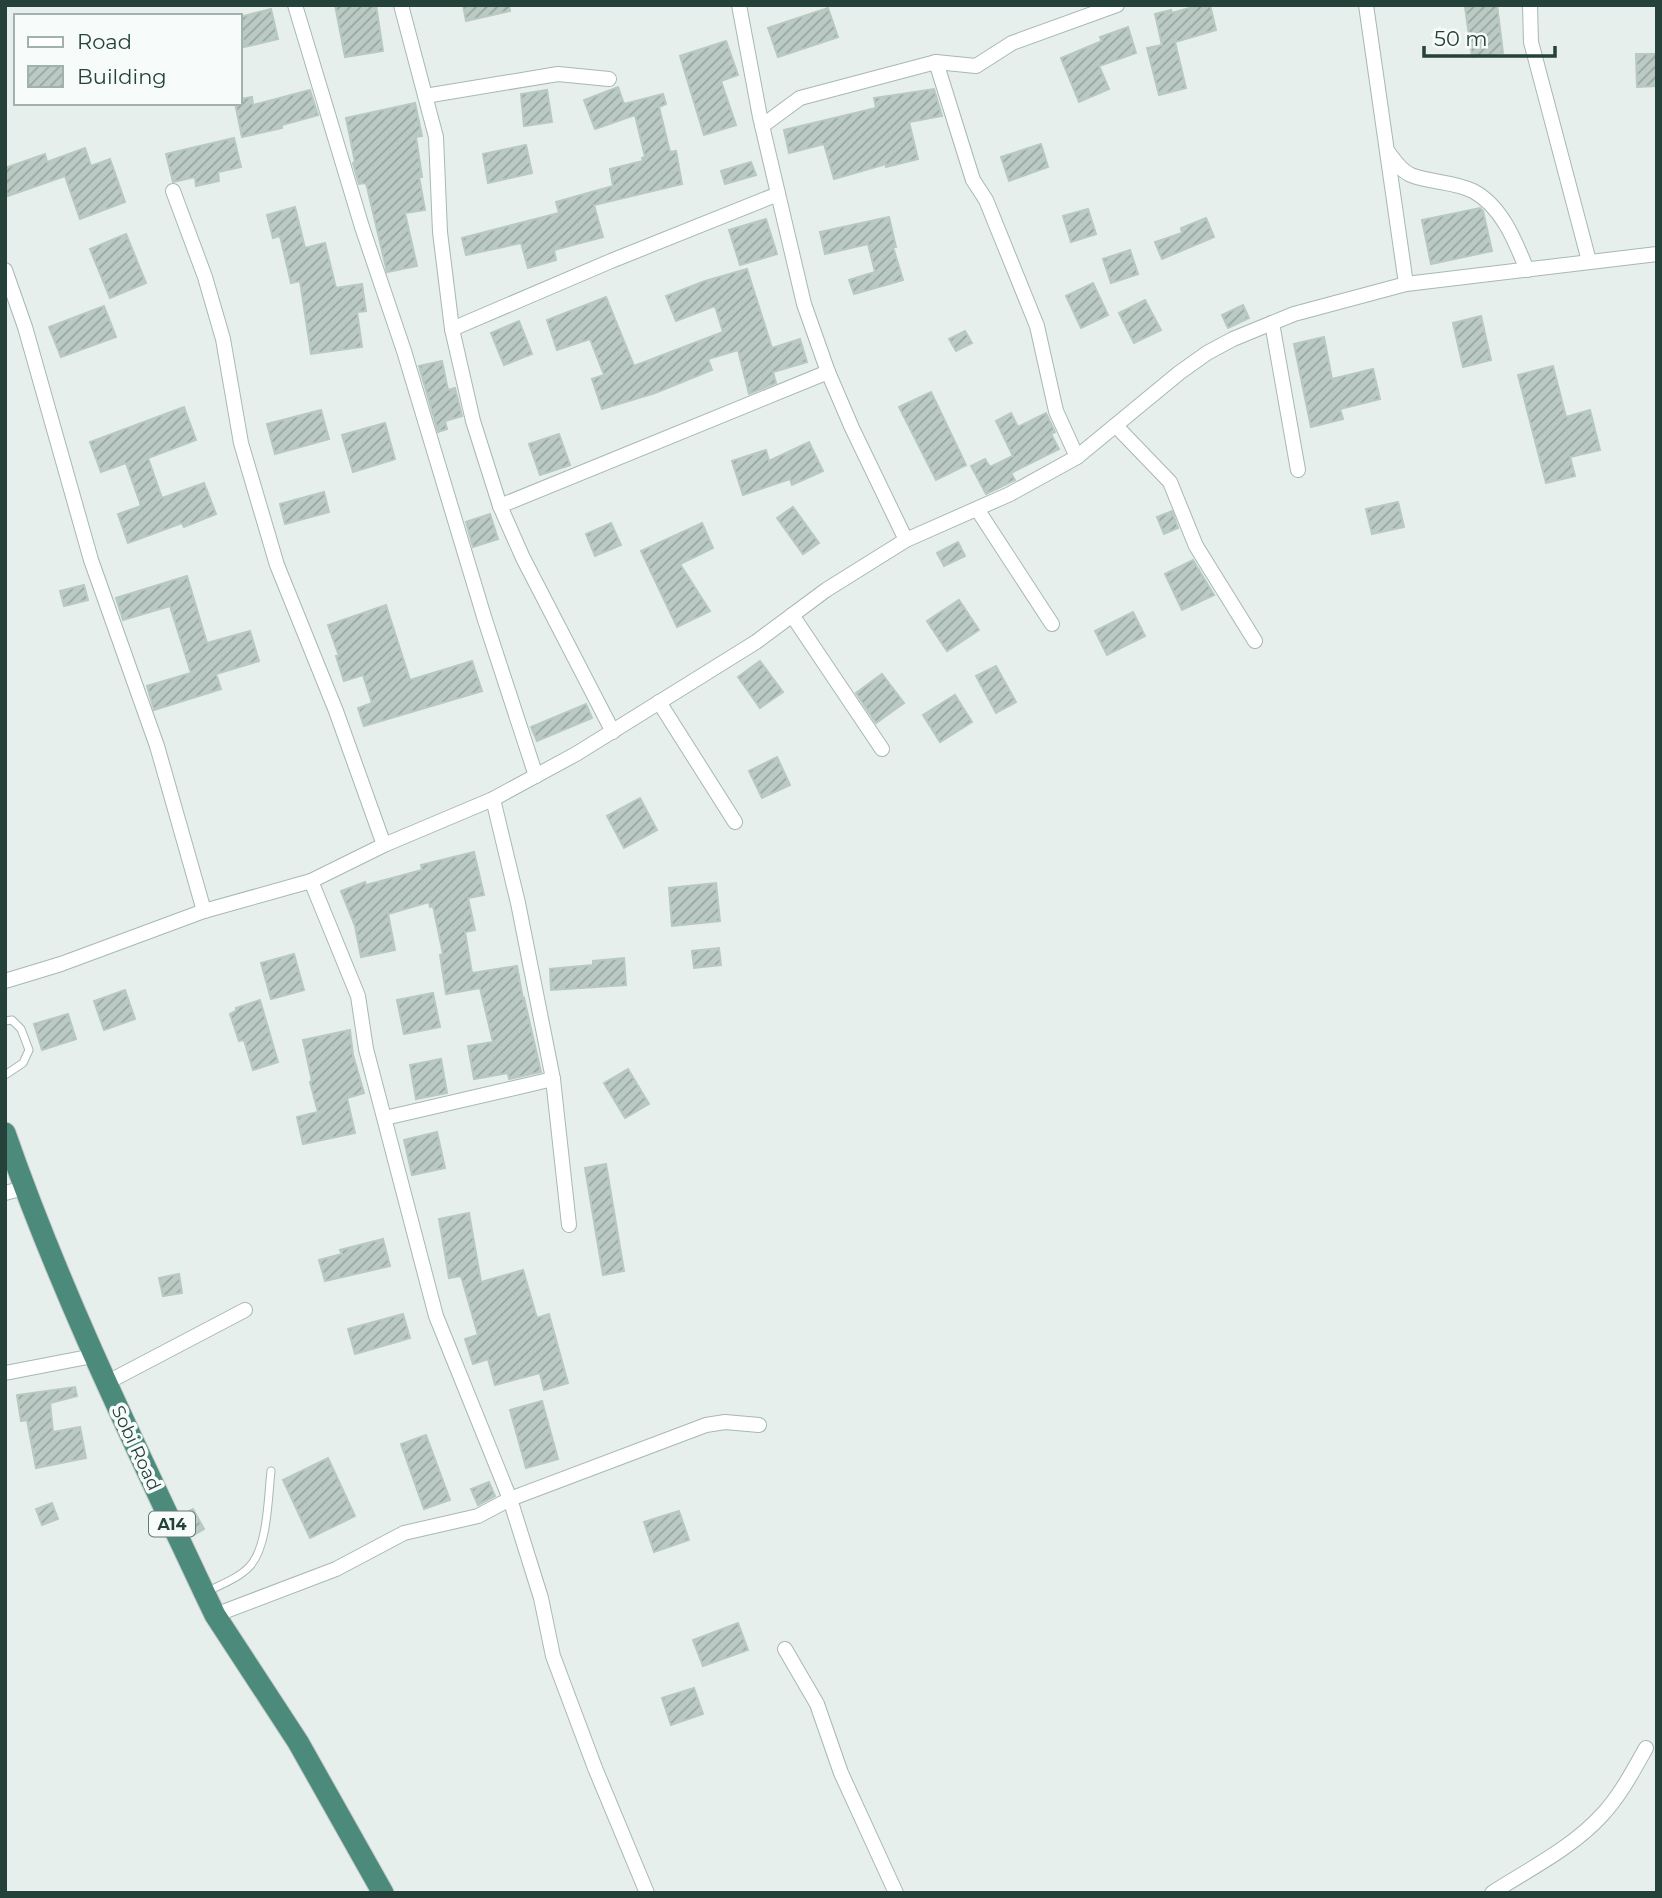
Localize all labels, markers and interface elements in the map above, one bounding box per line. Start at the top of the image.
legend [14,14,242,105]
scale bar [1424,14,1555,58]
text: 50 m [1434,26,1488,51]
text: Road [77,29,132,54]
text: Building [77,64,167,89]
street label: Sobi Road [107,1402,165,1494]
road number: A14 [149,1512,195,1536]

